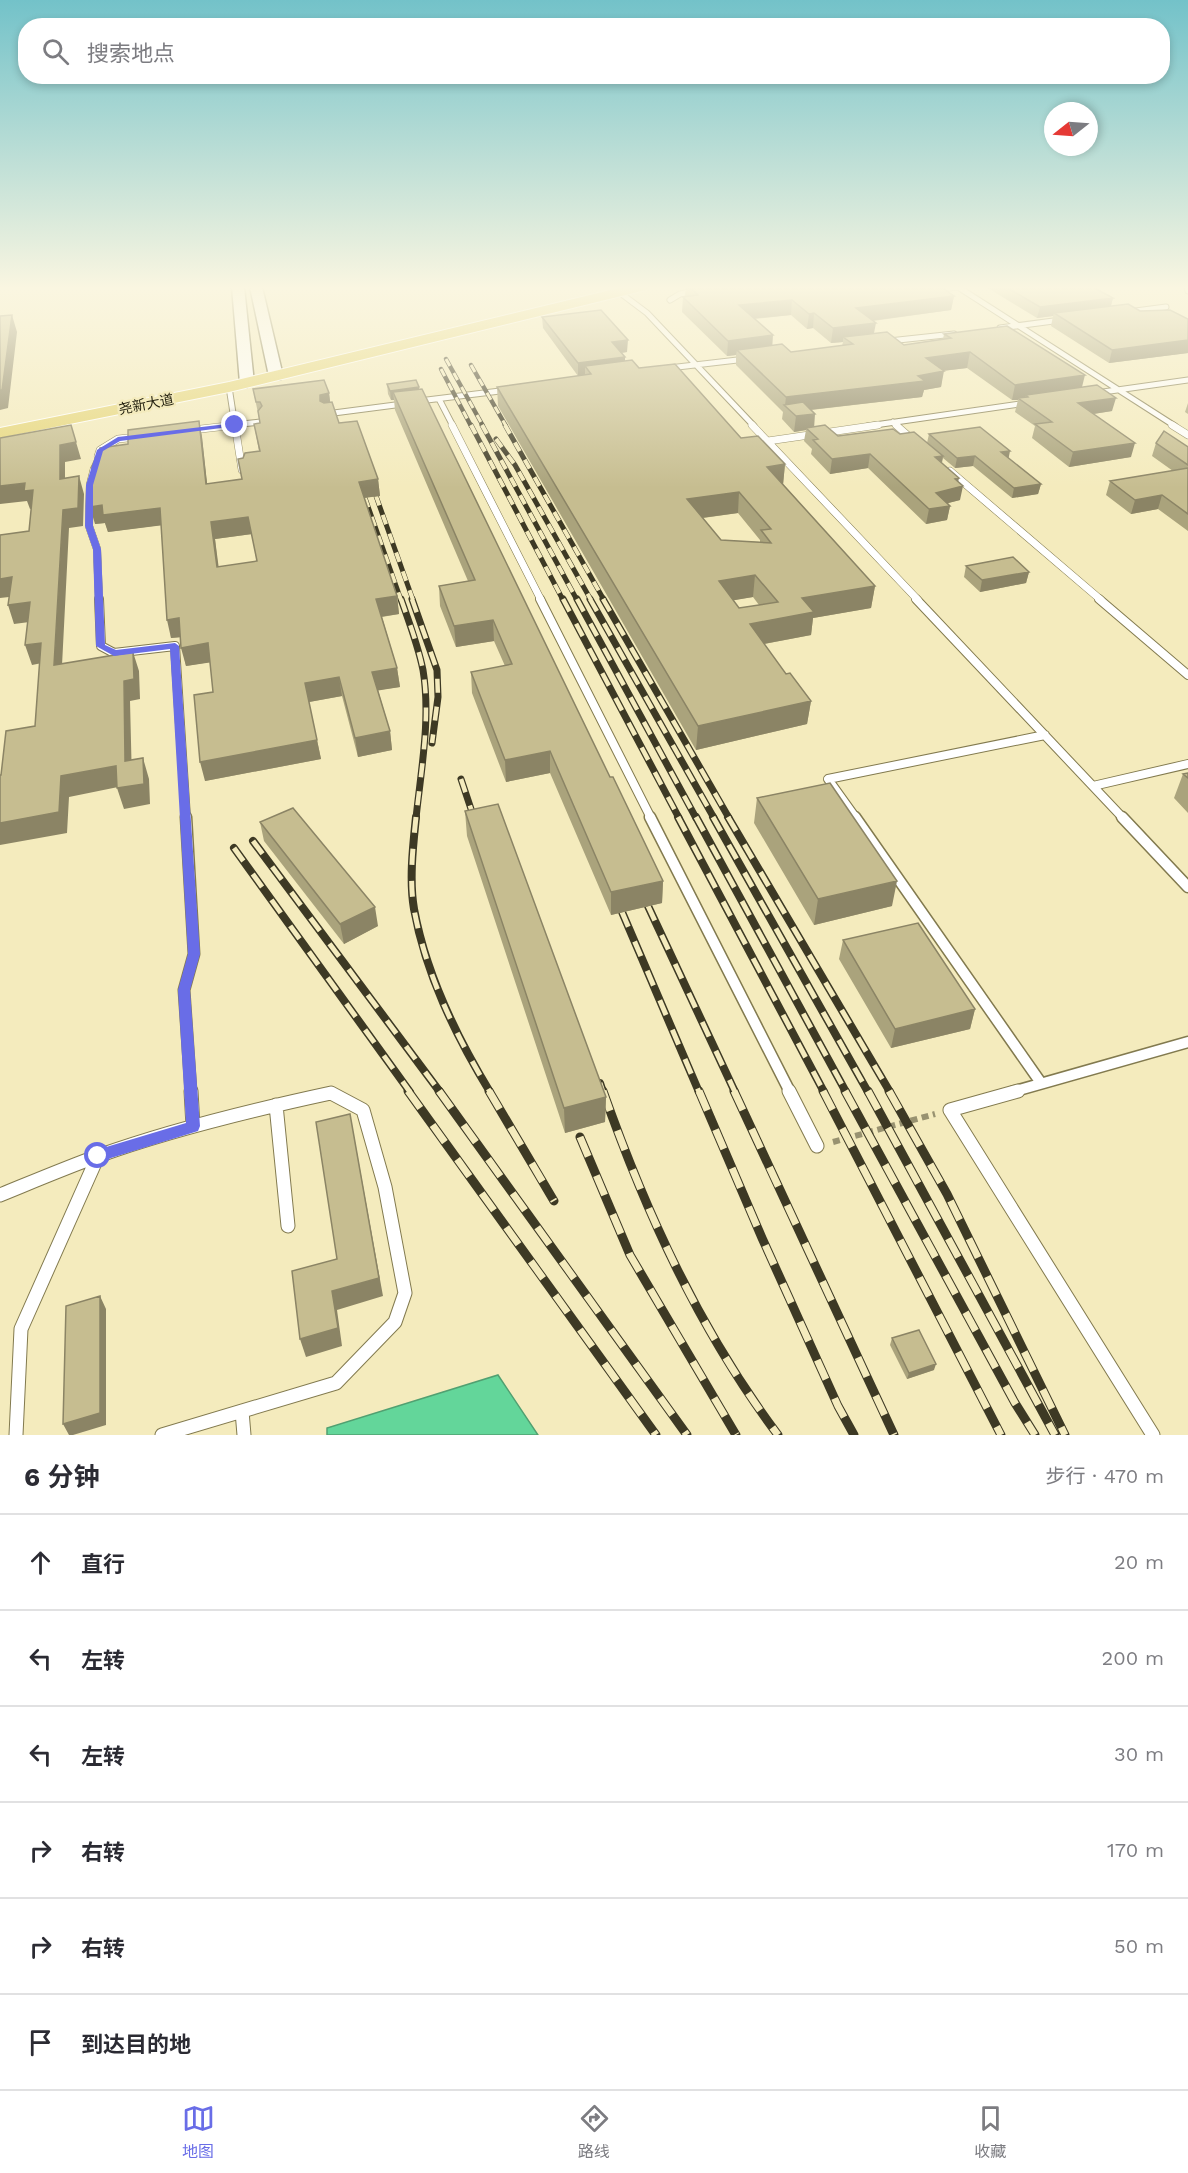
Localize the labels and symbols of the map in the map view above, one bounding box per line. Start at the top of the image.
north arrow [1044,102,1098,156]
street label: 尧新大道 [117,391,175,417]
route end [221,411,247,437]
route start [84,1142,110,1168]

